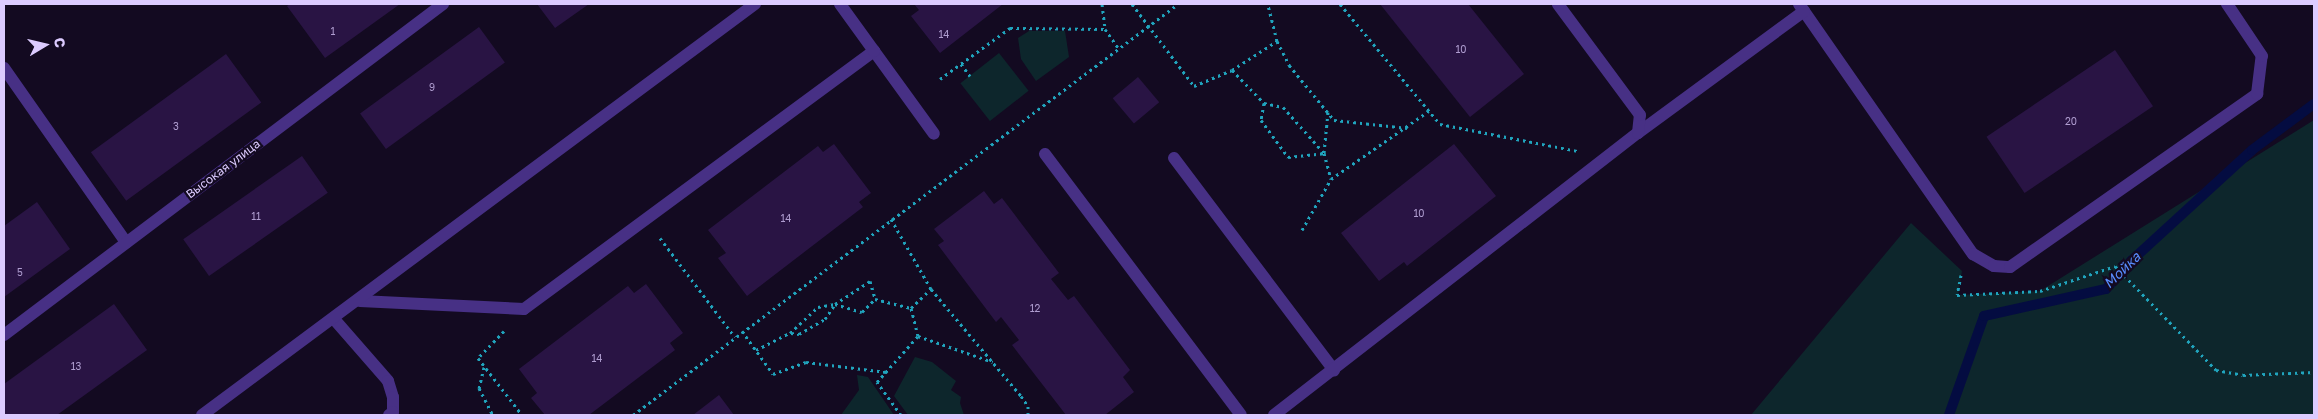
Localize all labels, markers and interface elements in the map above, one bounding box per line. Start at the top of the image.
north arrow [20,20,70,70]
house number: 1 [331,26,335,38]
house number: 14 [939,29,949,41]
text: С [51,36,69,49]
house number: 10 [1455,44,1467,56]
house number: 9 [429,82,435,94]
house number: 20 [2065,116,2077,128]
house number: 3 [173,121,179,133]
street label: Высокая улица [183,136,263,202]
house number: 10 [1413,208,1425,220]
house number: 11 [251,211,261,223]
house number: 14 [781,213,791,225]
water label: Мойка [2100,248,2144,292]
house number: 5 [17,267,23,279]
house number: 12 [1030,303,1040,315]
house number: 14 [592,353,602,365]
house number: 13 [71,361,81,373]

